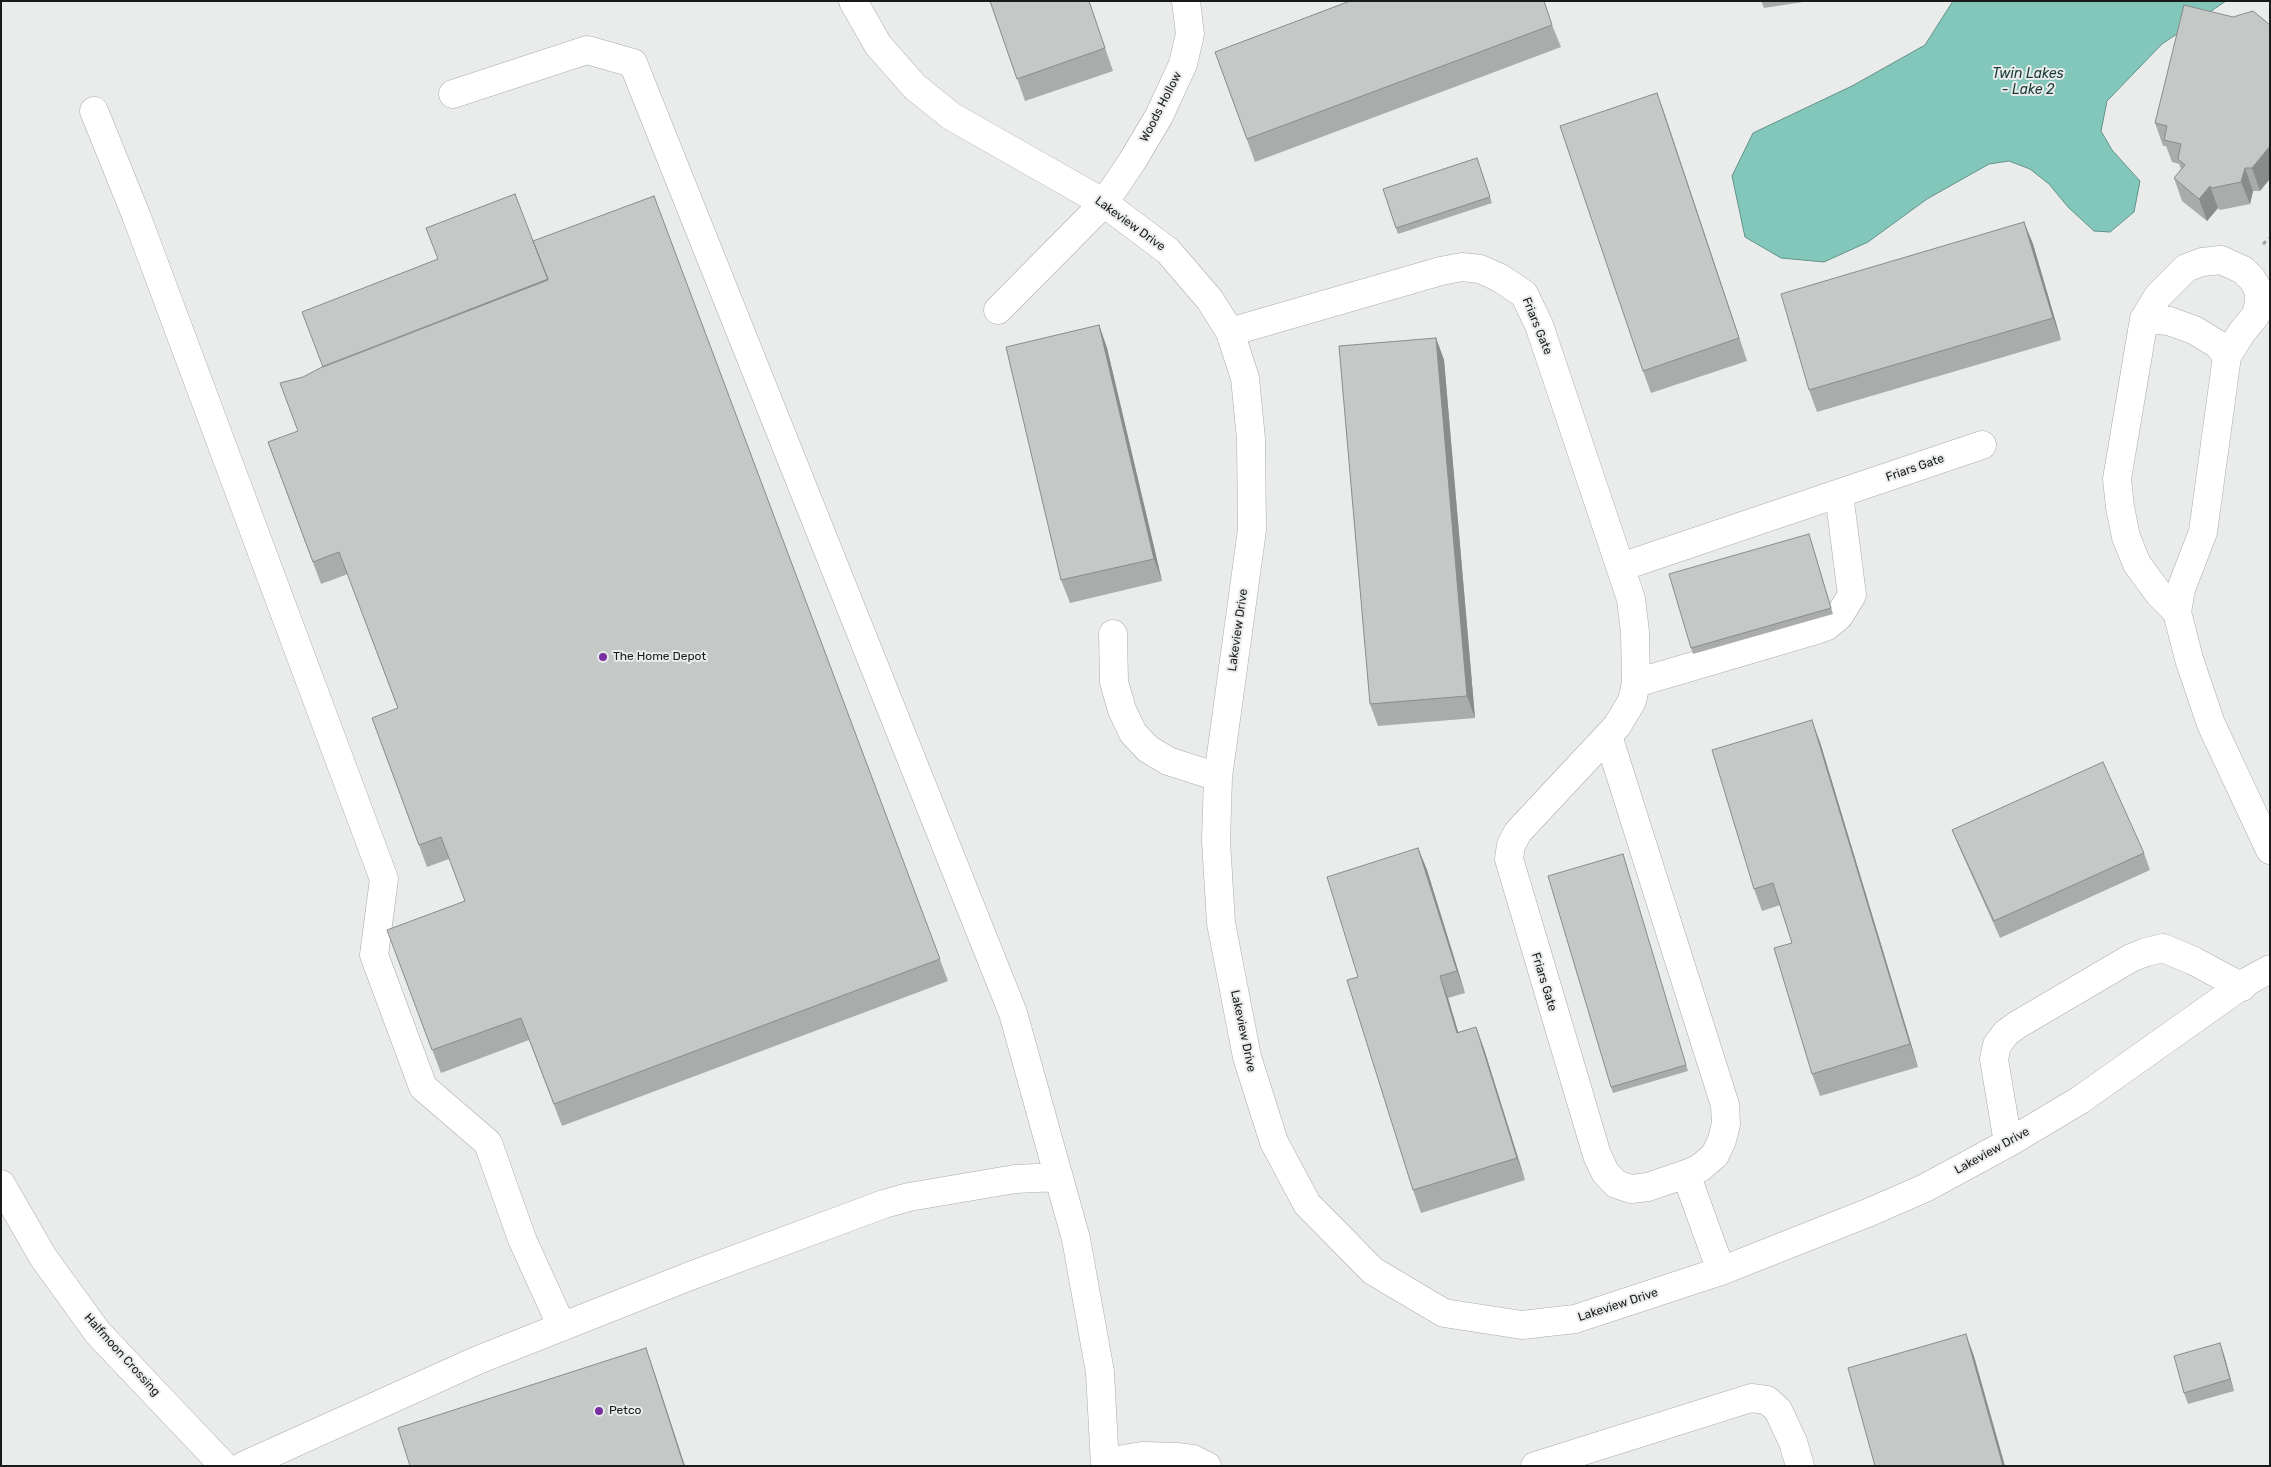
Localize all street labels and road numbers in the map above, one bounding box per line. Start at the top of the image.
street label: Woods Hollow [1137,69,1185,145]
street label: Lakeview Drive [1092,194,1168,254]
street label: Friars Gate [1519,295,1555,357]
street label: Friars Gate [1884,451,1946,485]
street label: Lakeview Drive [1225,588,1251,672]
street label: Friars Gate [1528,951,1560,1013]
street label: Lakeview Drive [1227,989,1259,1073]
street label: Lakeview Drive [1952,1125,2032,1177]
street label: Lakeview Drive [1576,1285,1660,1325]
street label: Halfmoon Crossing [81,1311,163,1399]

